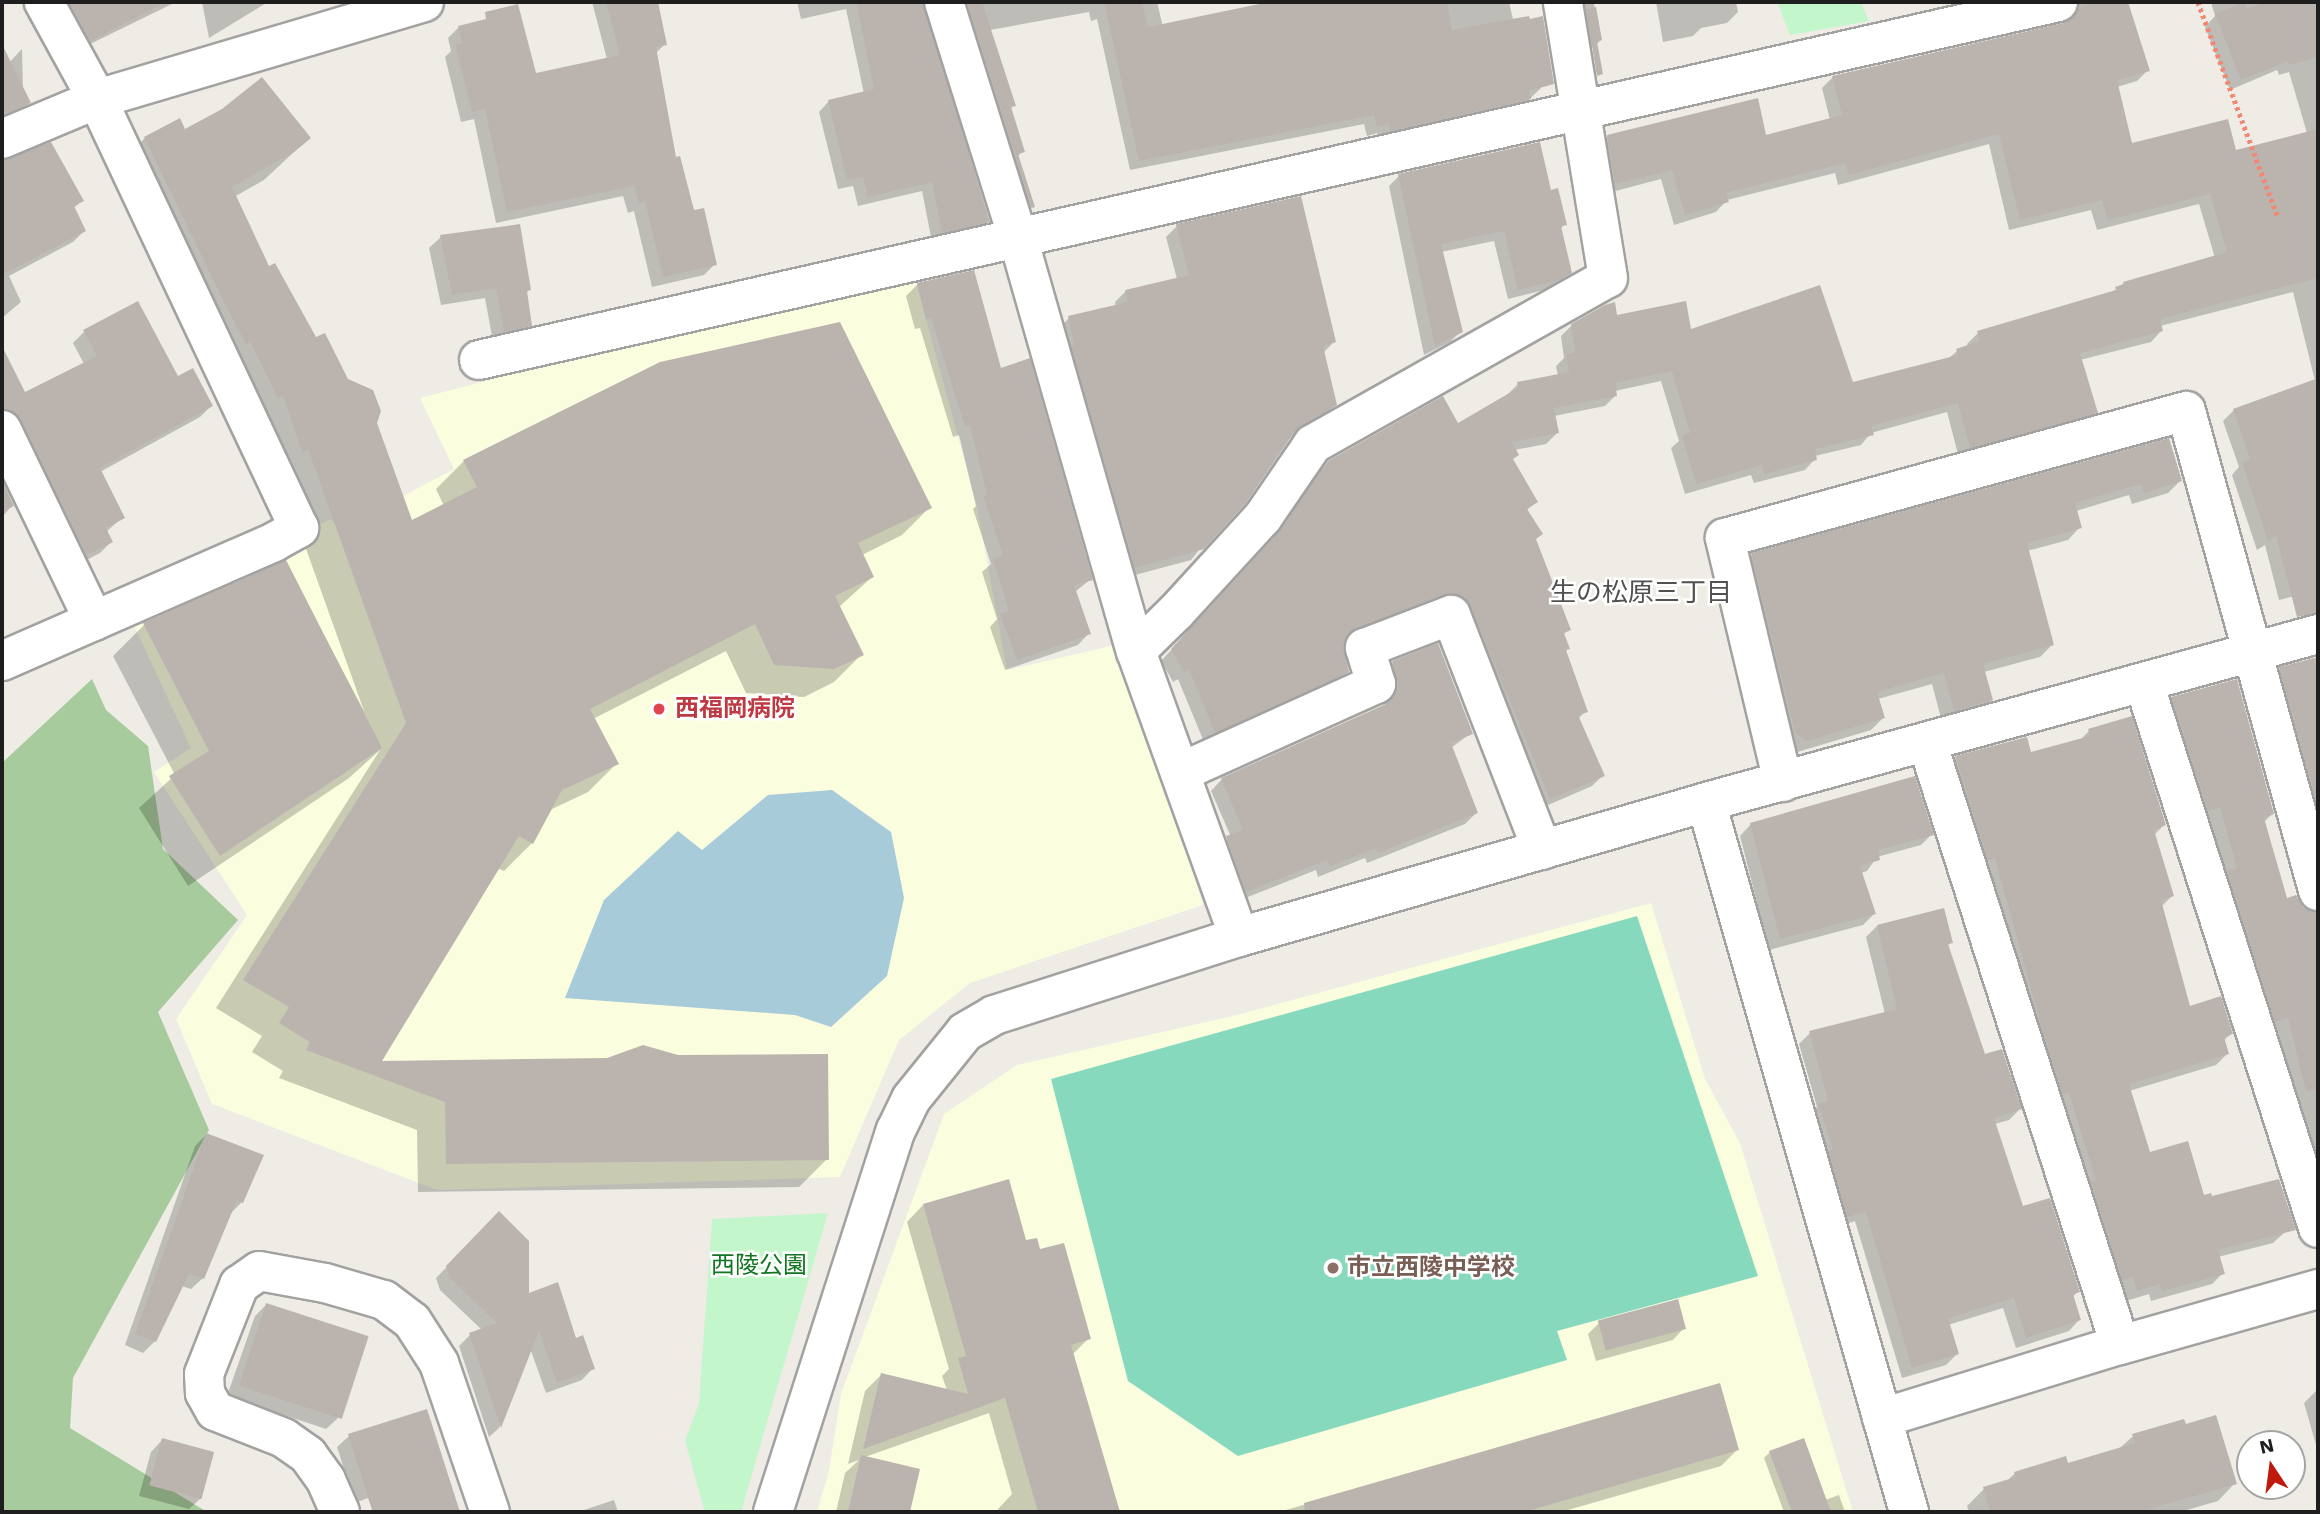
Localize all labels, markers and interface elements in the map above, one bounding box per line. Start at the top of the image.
district label: 生の松原三丁目 [1550,577,1732,609]
place label: 西福岡病院 [675,695,795,723]
marker: 西福岡病院 [649,699,669,719]
park label: 西陵公園 [711,1252,807,1280]
place label: 市立西陵中学校 [1347,1254,1515,1282]
marker: 市立西陵中学校 [1325,1260,1341,1276]
north arrow [2236,1430,2306,1500]
text: N [2257,1433,2276,1459]

